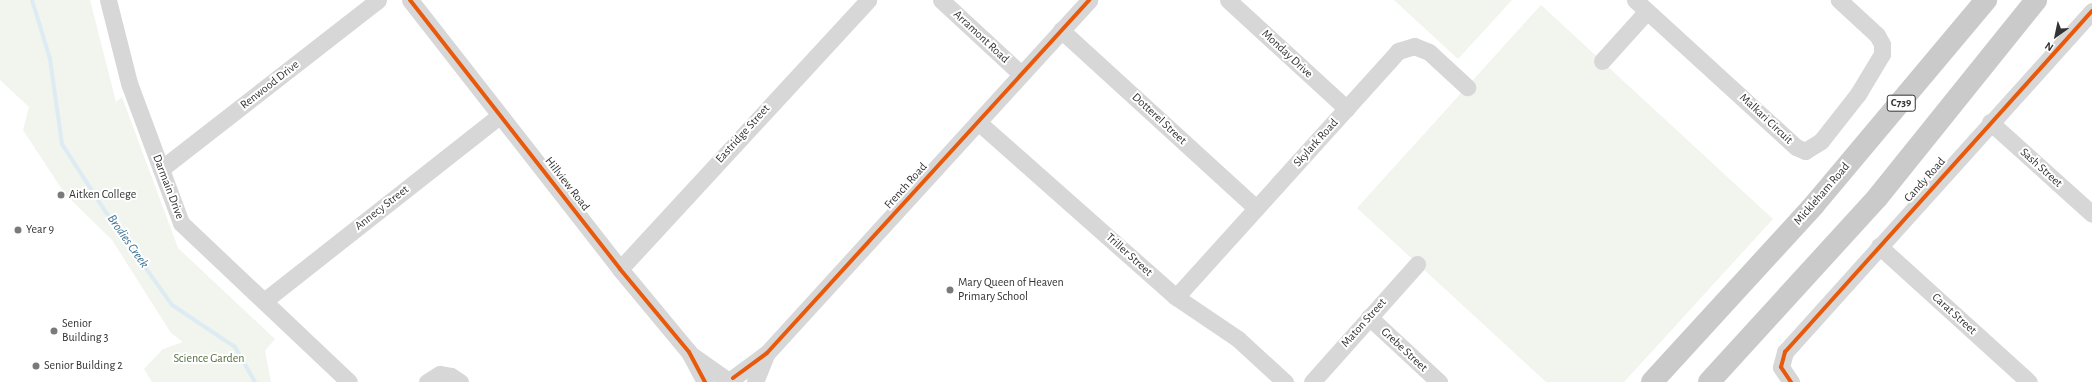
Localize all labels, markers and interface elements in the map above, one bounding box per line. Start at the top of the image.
street label: Arramont Road [950,7,1012,67]
north arrow [2036,16,2076,56]
street label: Monday Drive [1258,27,1316,81]
text: N [2043,40,2055,53]
street label: Renwood Drive [238,58,302,112]
street label: Dotterel Street [1129,90,1189,148]
street label: Malkari Circuit [1736,91,1796,147]
road number: C739 [1886,94,1916,112]
street label: Eastridge Street [713,102,773,166]
street label: Skylark Road [1291,116,1341,170]
street label: Sash Street [2017,145,2065,191]
street label: Darmain Drive [149,153,187,221]
street label: Hillview Road [541,154,593,214]
street label: Candy Road [1901,155,1949,205]
street label: French Road [882,160,930,212]
street label: Mickleham Road [1791,160,1853,228]
street label: Annecy Street [352,182,412,234]
place label: Aitken College [69,188,136,202]
marker: Aitken College [56,190,66,200]
water label: Brodies Creek [103,212,151,272]
place label: Year 9 [26,223,54,237]
marker: Year 9 [13,225,23,235]
street label: Triller Street [1103,230,1155,280]
place label: Mary Queen of Heaven Primary School [958,276,1064,304]
marker: Mary Queen of Heaven Primary School [945,285,955,295]
street label: Carat Street [1929,290,1979,338]
street label: Maton Street [1338,296,1390,350]
place label: Senior Building 3 [62,317,109,345]
street label: Grebe Street [1378,325,1430,375]
marker: Senior Building 3 [49,326,59,336]
park label: Science Garden [173,352,245,366]
place label: Senior Building 2 [44,359,123,373]
marker: Senior Building 2 [31,361,41,371]

